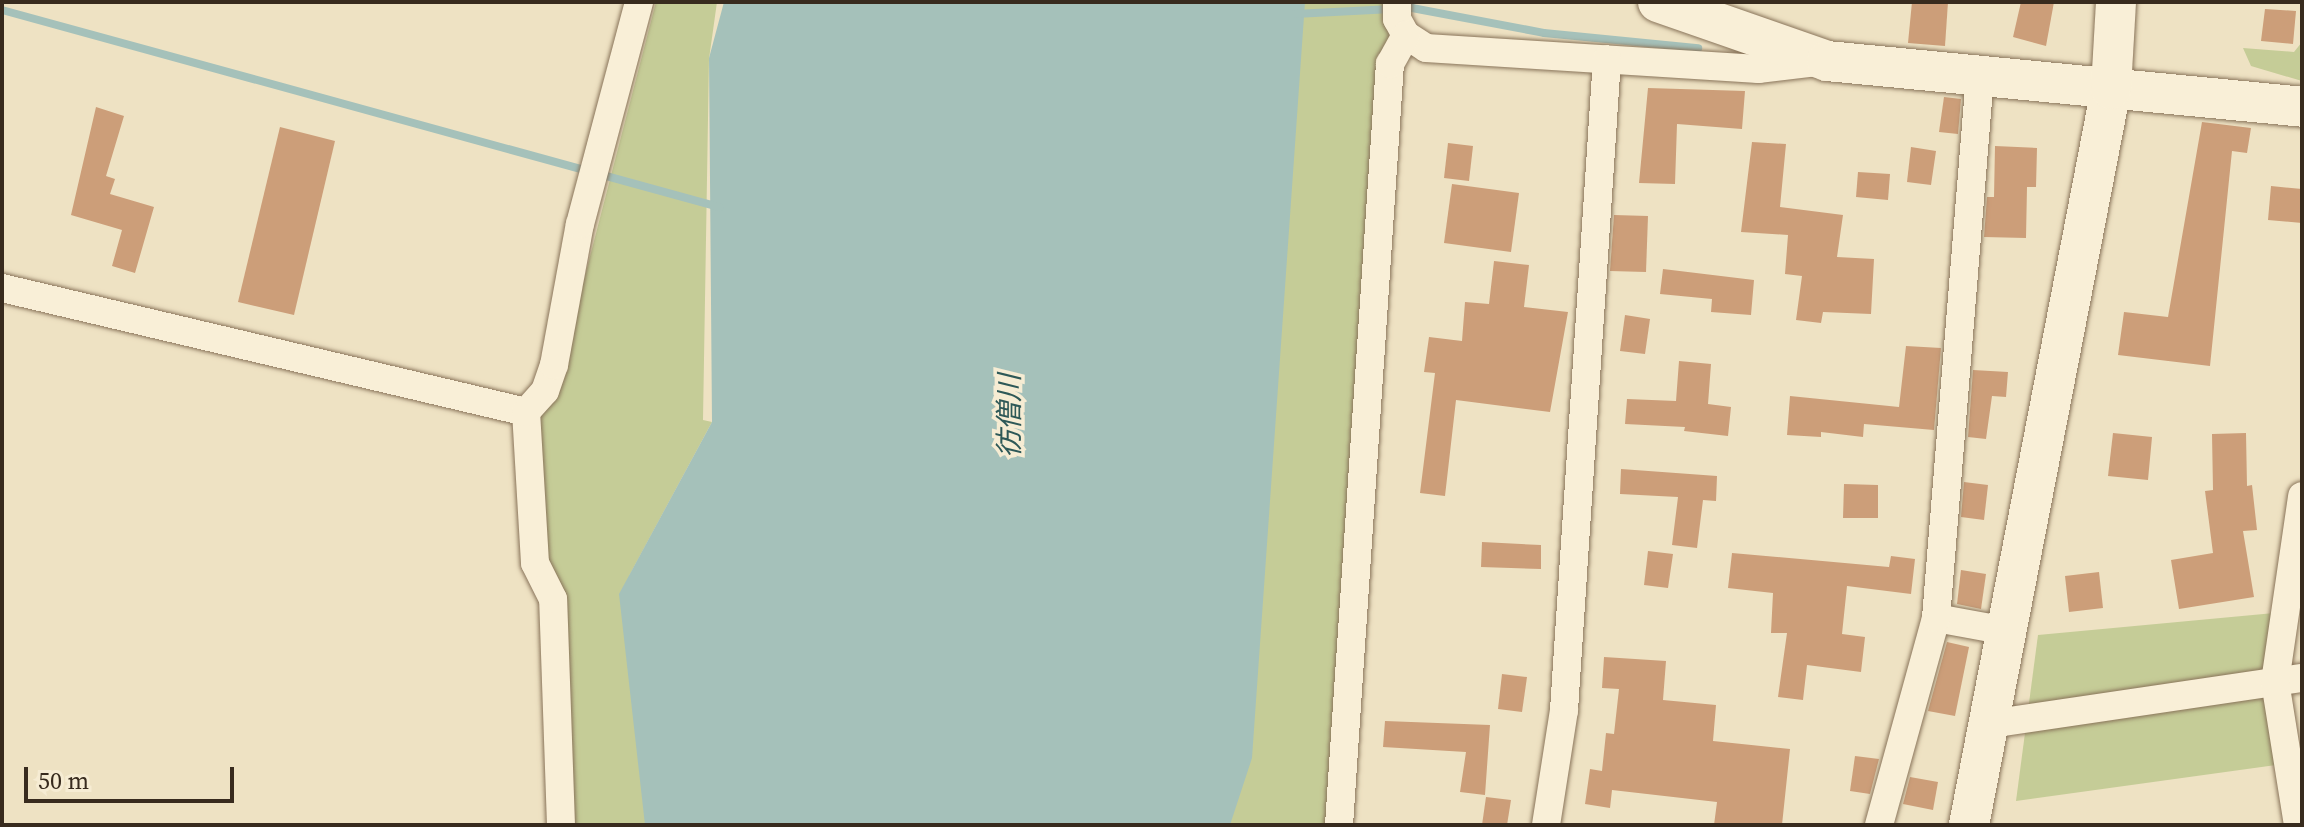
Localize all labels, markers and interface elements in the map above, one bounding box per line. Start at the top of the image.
water label: 彷僧川 [992,374,1026,458]
scale bar [28,751,238,801]
text: 50 m [38,764,89,797]

